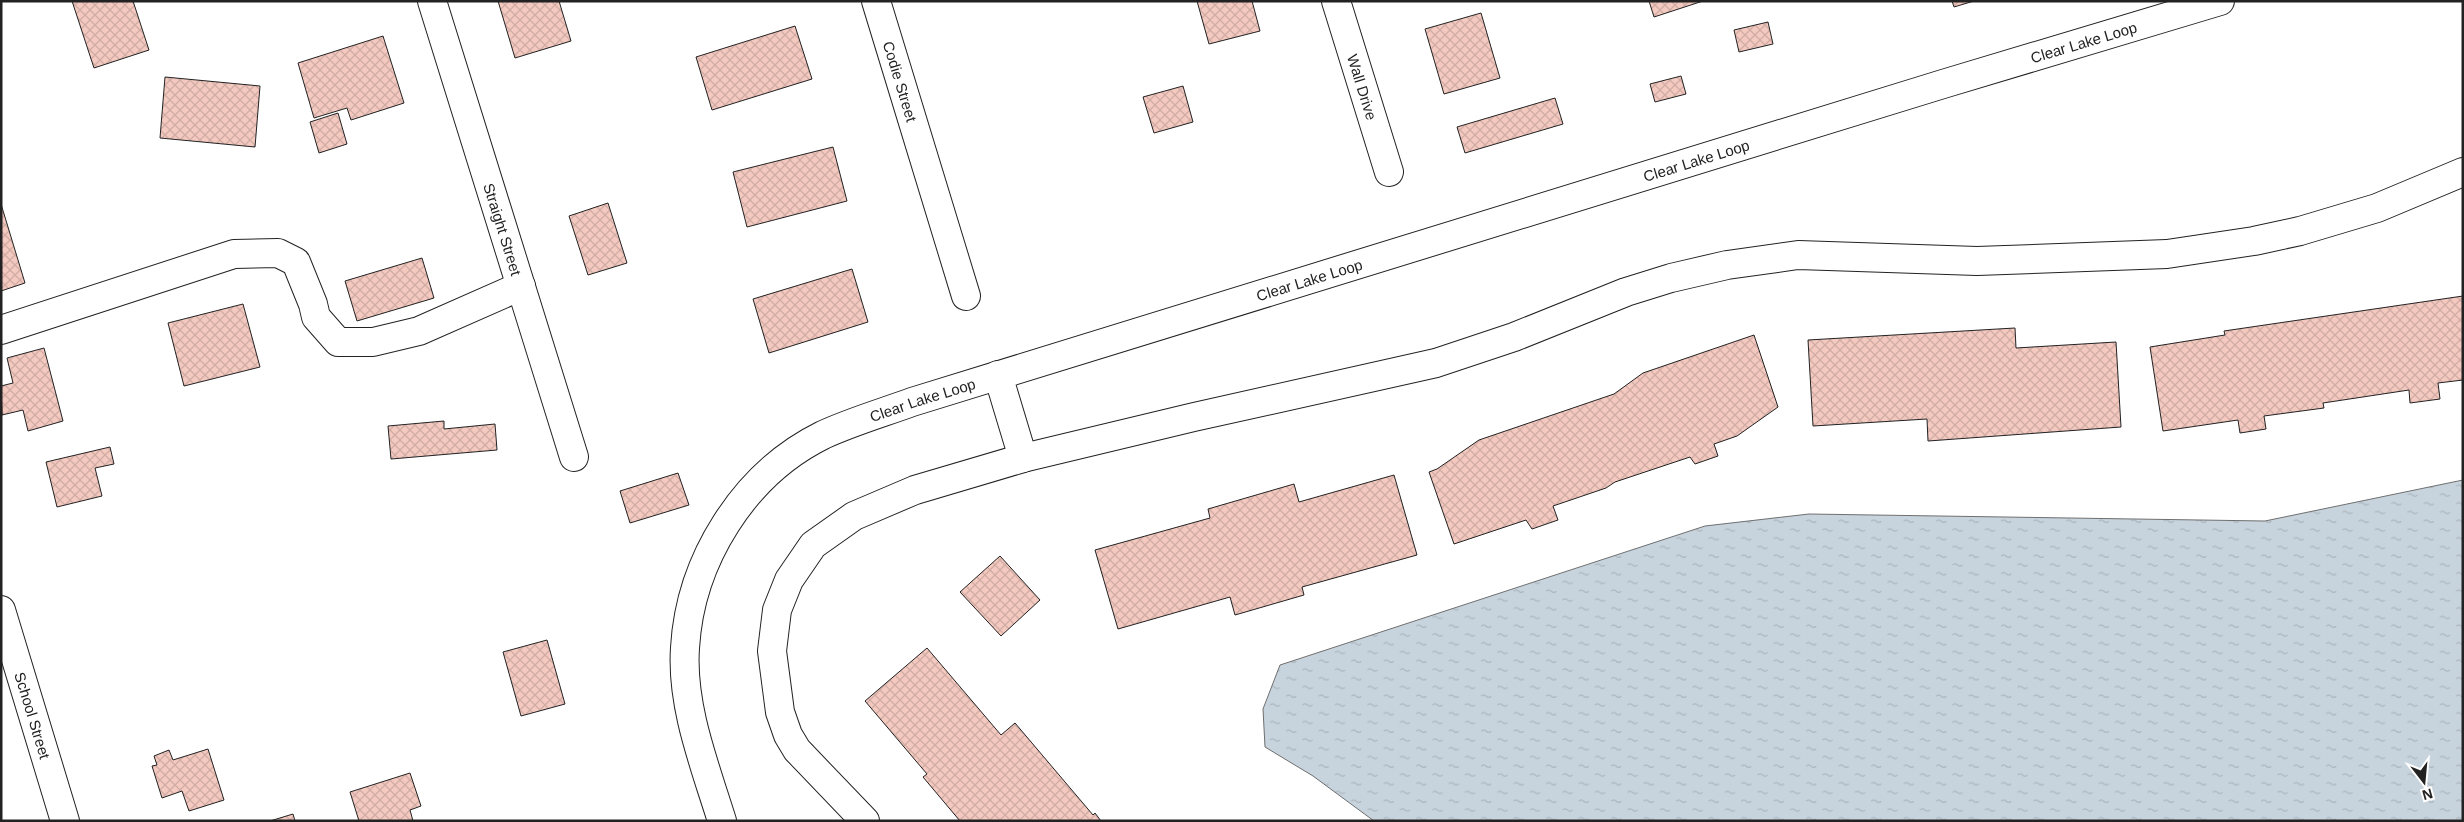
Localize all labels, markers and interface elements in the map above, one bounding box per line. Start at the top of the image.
street label: Clear Lake Loop [2028,18,2139,66]
street label: Codie Street [880,39,921,125]
street label: Wall Drive [1344,52,1381,122]
street label: Clear Lake Loop [1641,136,1751,184]
street label: Straight Street [481,181,526,278]
street label: Clear Lake Loop [1254,255,1364,304]
street label: Clear Lake Loop [867,375,977,425]
street label: School Street [12,670,54,762]
north arrow [2399,757,2449,807]
text: N [2421,785,2435,804]

